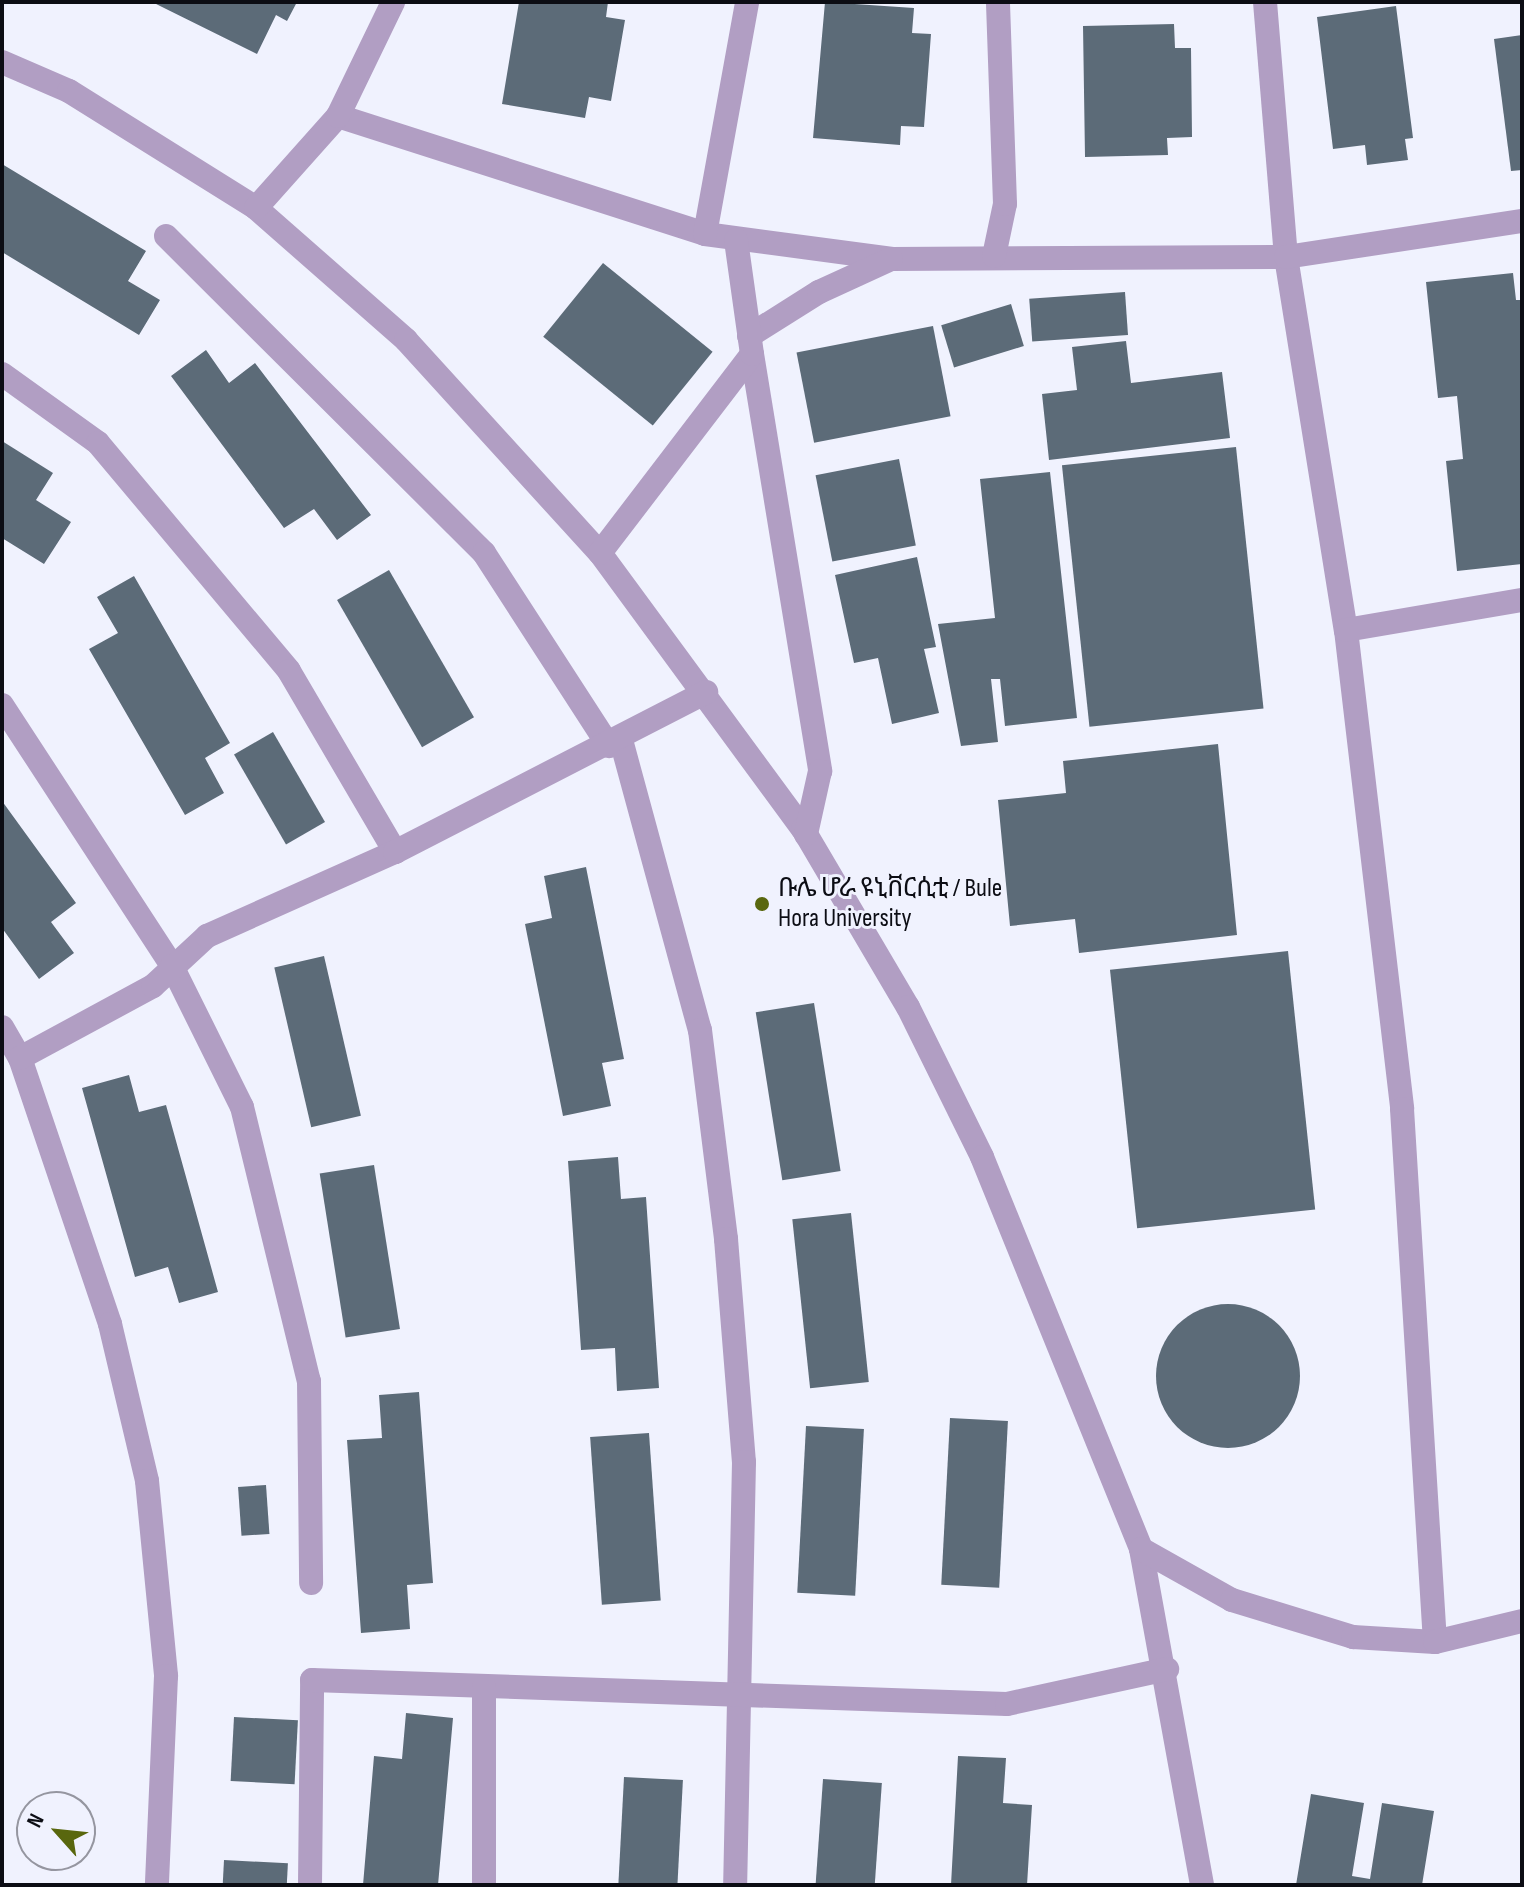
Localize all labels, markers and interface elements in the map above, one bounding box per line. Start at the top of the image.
place label: ቡሌ ሆራ ዩኒቨርሲቲ / Bule Hora University [778,873,1002,934]
marker: ቡሌ ሆራ ዩኒቨርሲቲ / Bule Hora University [753,895,771,913]
north arrow [16,1791,96,1871]
text: N [21,1809,51,1832]

